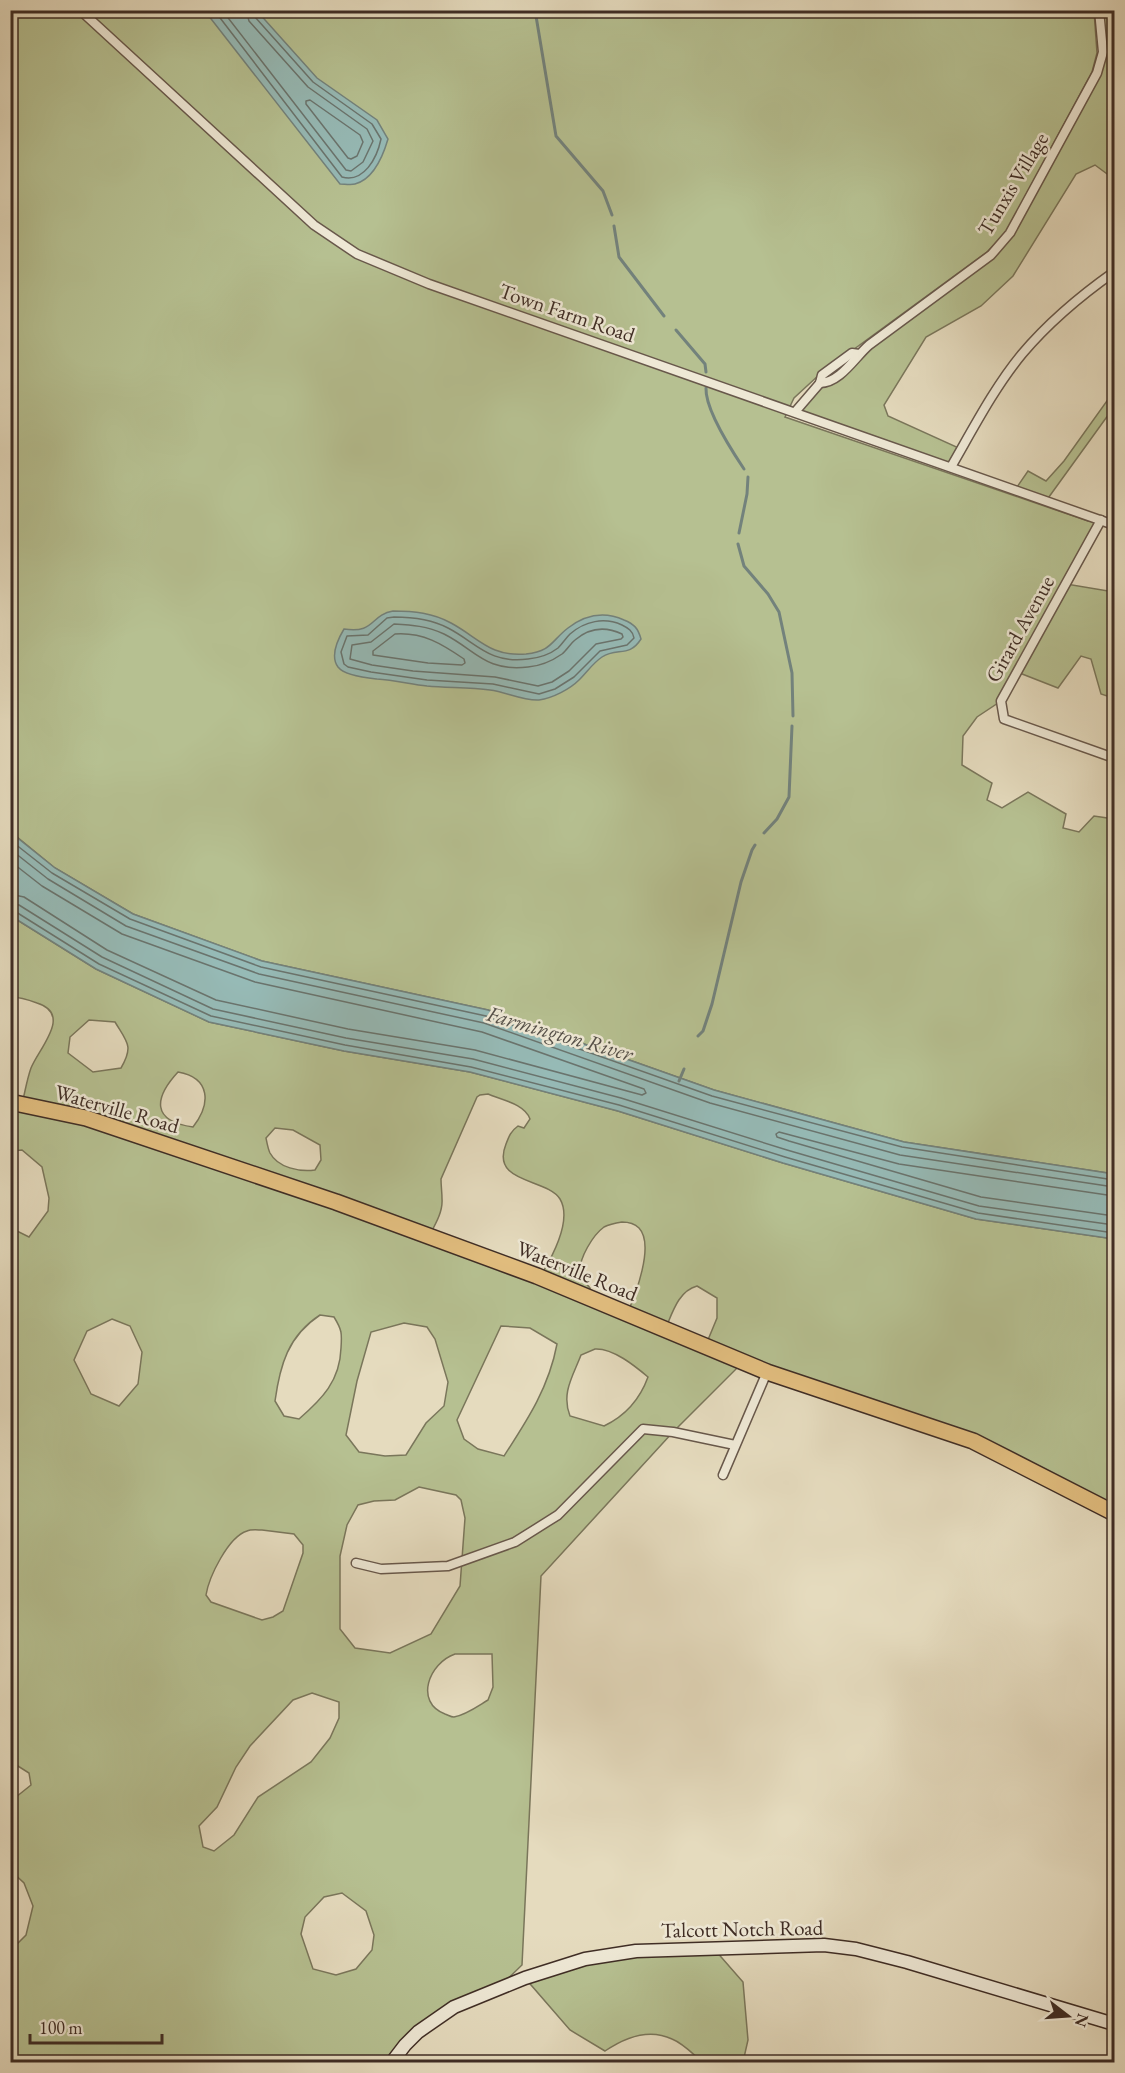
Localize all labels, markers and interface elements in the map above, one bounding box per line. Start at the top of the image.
street label: Tunxis Village [971,127,1054,240]
street label: Town Farm Road [496,277,639,348]
street label: Girard Avenue [979,571,1060,687]
water label: Farmington River [483,999,638,1069]
street label: Waterville Road [52,1078,183,1139]
street label: Waterville Road [513,1234,642,1307]
street label: Talcott Notch Road [661,1914,824,1943]
north arrow [1038,1986,1098,2046]
scale bar [30,2007,162,2045]
text: N [1070,2011,1094,2030]
text: 100 m [39,2016,83,2039]

